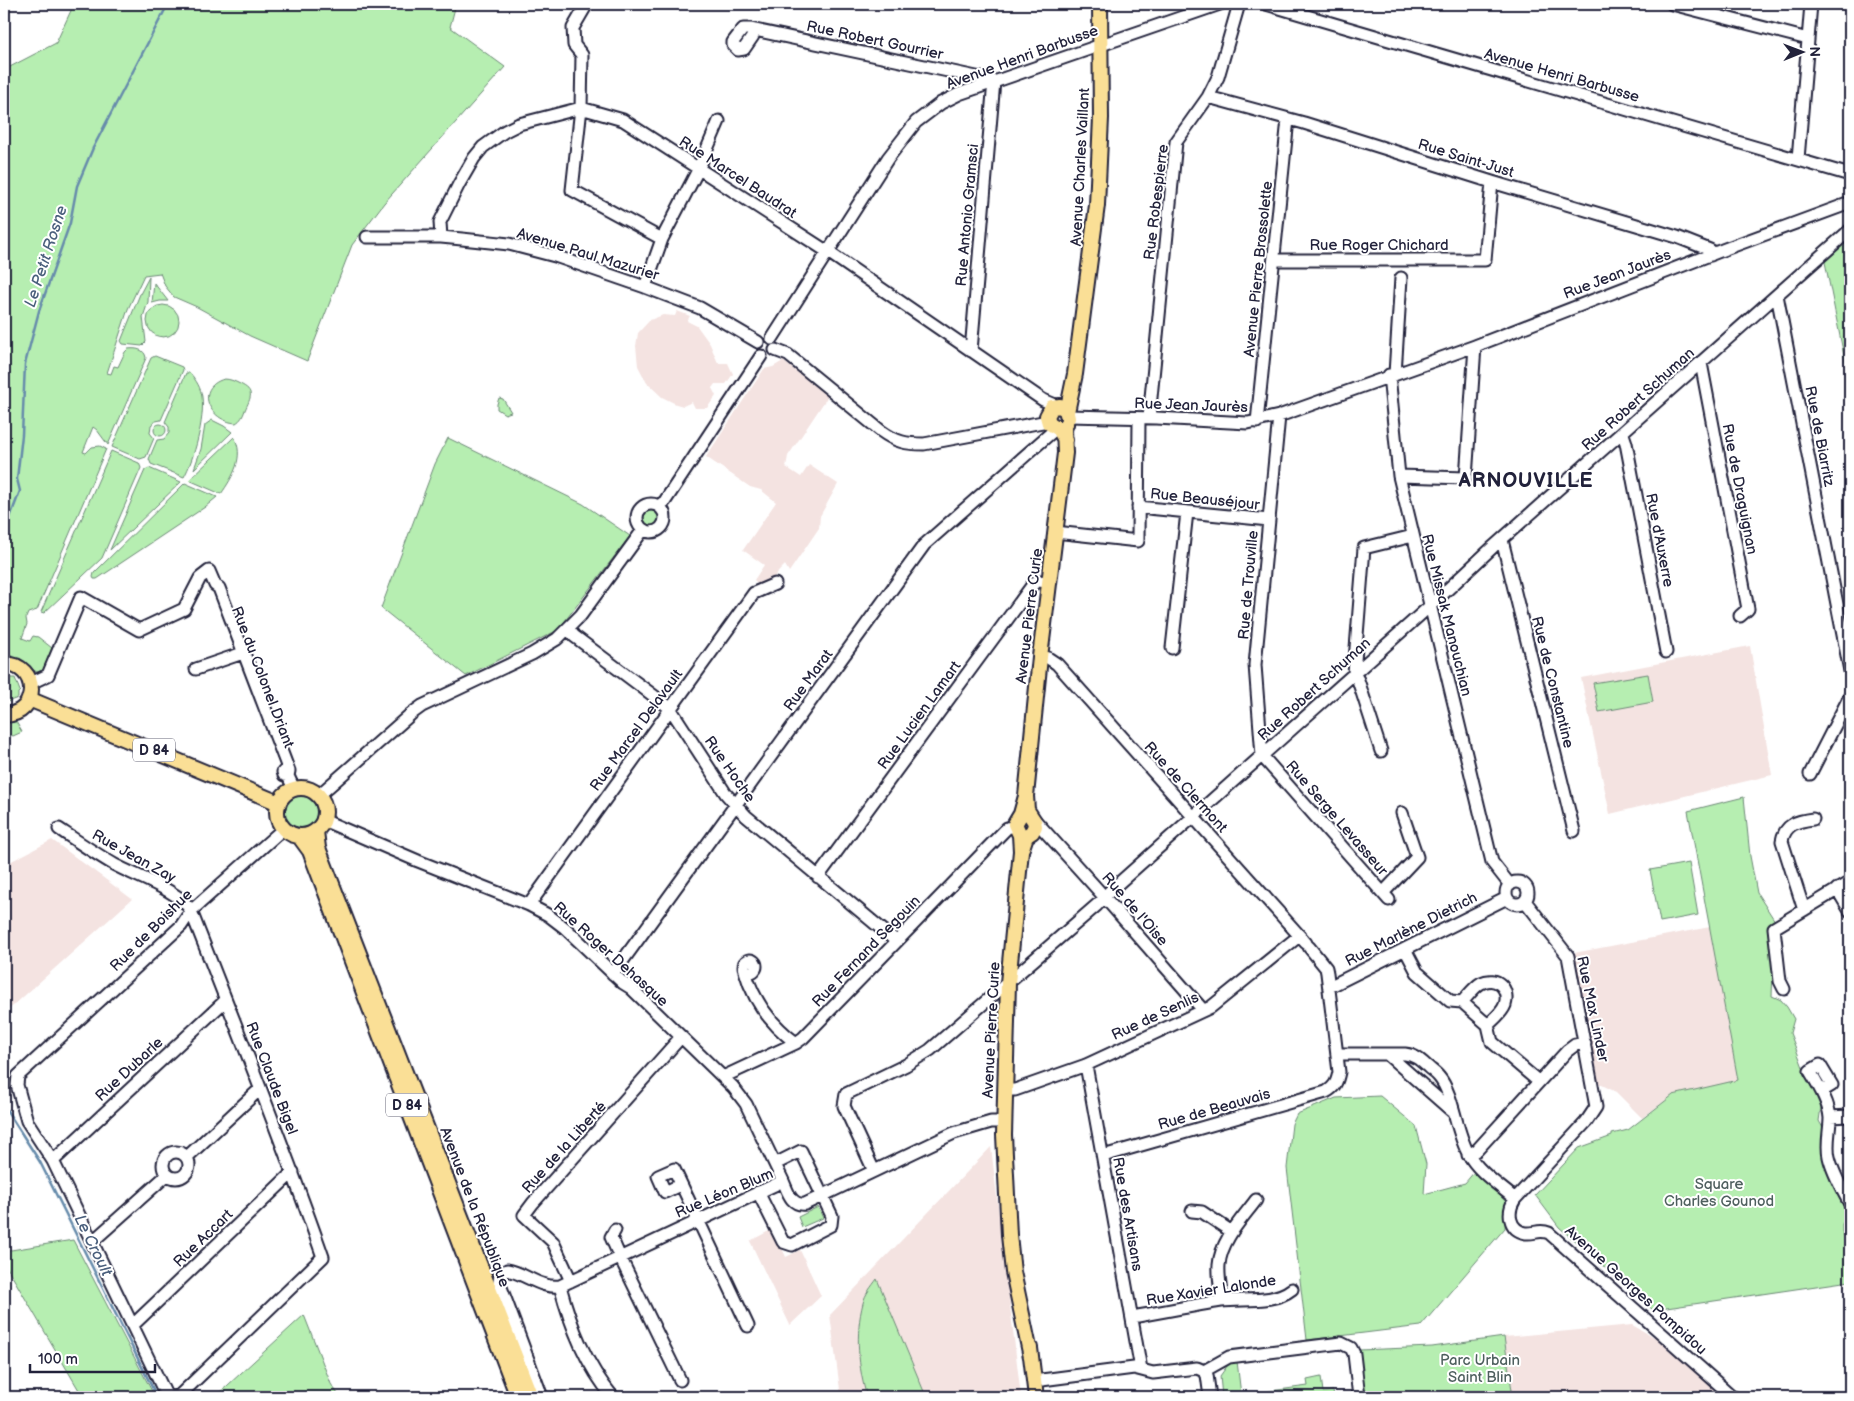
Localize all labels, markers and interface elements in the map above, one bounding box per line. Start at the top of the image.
street label: Rue Robert Gourrier [805,17,946,64]
street label: Avenue Henri Barbusse [944,21,1101,94]
north arrow [1776,28,1826,78]
street label: Avenue Henri Barbusse [1482,44,1642,107]
text: N [1806,46,1823,57]
street label: Avenue Charles Vaillant [1067,87,1094,247]
street label: Rue Marcel Baudrat [675,132,801,223]
street label: Rue Saint-Just [1416,135,1517,182]
street label: Rue Antonio Gramsci [952,143,983,287]
street label: Rue Robespierre [1140,143,1173,261]
street label: Avenue Pierre Brossolette [1240,180,1277,358]
water label: Le Petit Rosne [21,203,72,310]
street label: Avenue Paul Mazurier [514,224,662,285]
street label: Rue Roger Chichard [1309,236,1449,255]
street label: Rue Jean Jaurès [1561,245,1674,304]
street label: Rue Robert Schuman [1578,344,1699,455]
street label: Rue de Biarritz [1800,384,1839,489]
street label: Rue Jean Jaurès [1134,394,1249,417]
street label: Rue de Draguignan [1718,422,1761,556]
district label: ARNOUVILLE [1458,469,1593,493]
street label: Rue Beauséjour [1149,484,1261,515]
street label: Rue d'Auxerre [1641,492,1678,589]
street label: Rue de Trouville [1234,530,1263,640]
street label: Rue Missak Manouchian [1417,532,1476,698]
street label: Avenue Pierre Curie [1012,547,1047,685]
street label: Rue du Colonel Driant [227,604,298,751]
street label: Rue de Constantine [1527,614,1578,750]
street label: Rue Robert Schuman [1254,634,1375,745]
street label: Rue Marat [780,645,837,715]
street label: Rue Lucien Lamart [874,657,965,773]
street label: Rue Marcel Delavault [586,665,687,795]
street label: Rue Hoche [700,732,759,806]
road number: D 84 [133,738,175,762]
street label: Rue de Clermont [1140,738,1232,837]
street label: Rue Serge Levasseur [1281,757,1392,880]
street label: Rue Jean Zay [88,826,179,887]
street label: Rue de l'Oise [1097,869,1172,950]
street label: Rue de Boishue [106,885,197,976]
street label: Rue Marlène Dietrich [1342,888,1480,971]
street label: Rue Fernand Segouin [808,892,925,1011]
street label: Rue Roger Dehasque [549,898,672,1011]
street label: Rue Max Linder [1572,954,1613,1064]
street label: Avenue Pierre Curie [978,961,1005,1099]
street label: Rue de Senlis [1109,988,1202,1045]
street label: Rue Claude Bigel [241,1019,302,1137]
street label: Rue Dubarle [92,1033,167,1106]
street label: Rue de Beauvais [1156,1084,1273,1135]
road number: D 84 [386,1094,428,1116]
street label: Rue de la Liberté [518,1097,611,1197]
street label: Avenue de la République [435,1125,514,1290]
street label: Rue des Artisans [1108,1156,1147,1273]
street label: Rue Léon Blum [672,1164,776,1223]
park label: Square Charles Gounod [1664,1175,1774,1211]
street label: Rue Accart [170,1205,237,1271]
water label: Le Croult [70,1212,116,1280]
street label: Avenue Georges Pompidou [1561,1222,1711,1359]
street label: Rue Xavier Lalonde [1145,1271,1278,1310]
scale bar [30,1341,155,1373]
text: 100 m [38,1350,78,1369]
park label: Parc Urbain Saint Blin [1440,1351,1520,1387]

